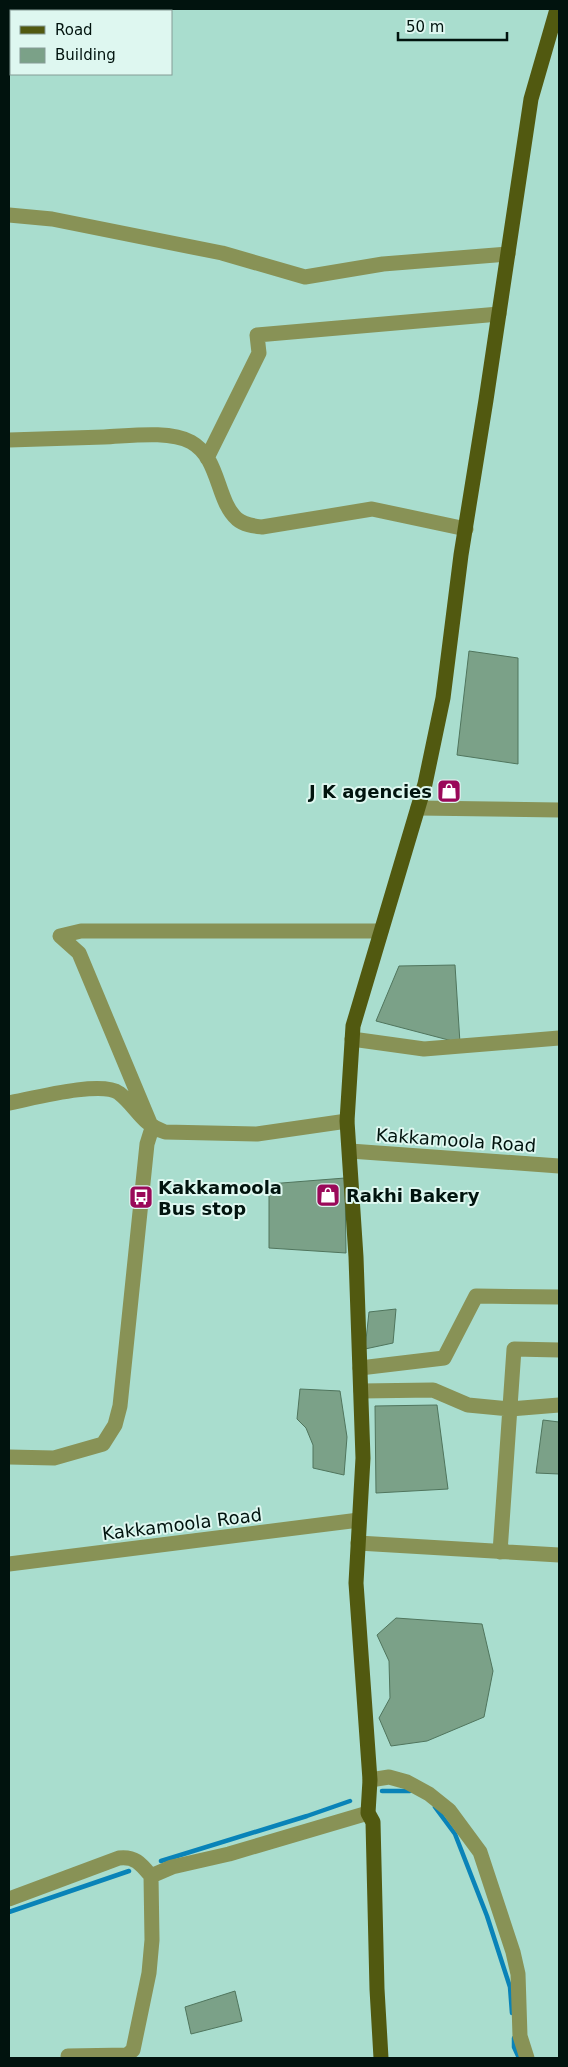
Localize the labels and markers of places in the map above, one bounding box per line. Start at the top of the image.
shop icon: J K agencies [436,778,462,804]
place label: J K agencies [307,781,432,802]
place label: Kakkamoola Bus stop [158,1177,282,1219]
shop icon: Rakhi Bakery [315,1182,341,1208]
bus stop icon: Kakkamoola Bus stop [128,1184,154,1210]
place label: Rakhi Bakery [346,1185,480,1206]

